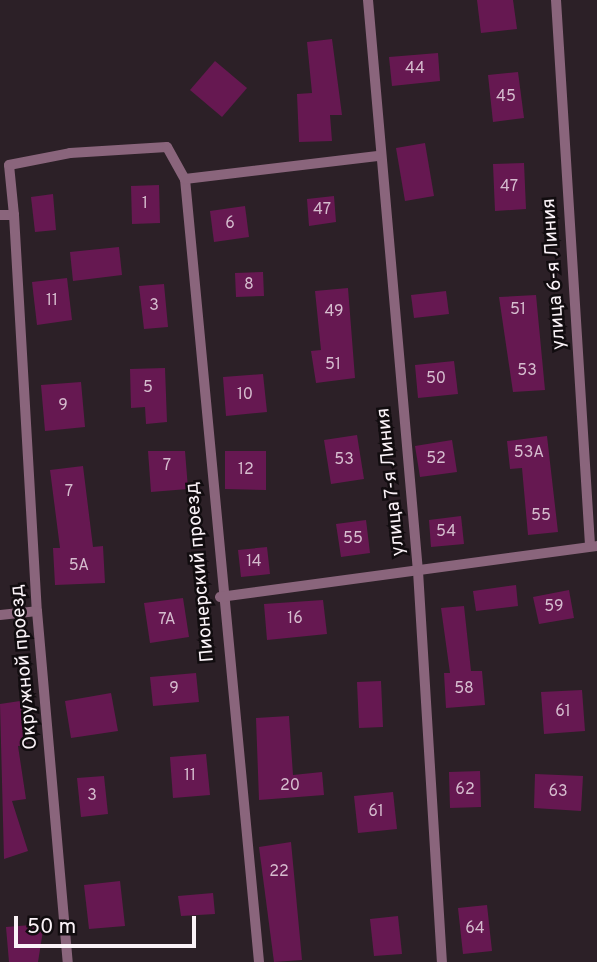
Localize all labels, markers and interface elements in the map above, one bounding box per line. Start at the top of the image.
house number: 44 [405,59,425,79]
house number: 45 [496,87,516,107]
house number: 47 [500,177,518,197]
house number: 1 [142,194,148,214]
street label: улица 6-я Линия [538,197,572,351]
house number: 47 [313,200,331,220]
house number: 6 [225,214,235,234]
house number: 8 [244,275,254,295]
house number: 11 [46,291,58,311]
house number: 3 [149,296,159,316]
house number: 51 [510,300,526,320]
house number: 49 [324,302,344,322]
house number: 51 [325,355,341,375]
house number: 53 [517,361,537,381]
house number: 50 [426,369,446,389]
house number: 5 [143,378,153,398]
house number: 10 [237,385,253,405]
house number: 9 [58,396,68,416]
street label: улица 7-я Линия [373,406,411,558]
house number: 53А [514,443,544,463]
house number: 52 [426,449,446,469]
house number: 53 [334,450,354,470]
house number: 7 [163,456,171,476]
house number: 12 [238,460,254,480]
street label: Пионерский проезд [182,481,220,663]
house number: 7 [65,482,73,502]
house number: 55 [531,506,551,526]
house number: 54 [436,522,456,542]
house number: 55 [343,529,363,549]
house number: 14 [246,552,262,572]
house number: 5А [69,556,89,576]
street label: Окружной проезд [6,584,44,750]
house number: 59 [544,597,564,617]
house number: 16 [287,609,303,629]
house number: 7А [158,610,176,630]
house number: 9 [169,679,179,699]
house number: 58 [454,679,474,699]
house number: 61 [555,702,571,722]
house number: 11 [184,766,196,786]
house number: 20 [280,776,300,796]
house number: 62 [455,780,475,800]
house number: 63 [548,782,568,802]
house number: 3 [87,786,97,806]
house number: 61 [368,802,384,822]
house number: 22 [269,862,289,882]
scale bar [18,902,200,946]
text: 50 m [27,914,76,941]
house number: 64 [465,919,485,939]

